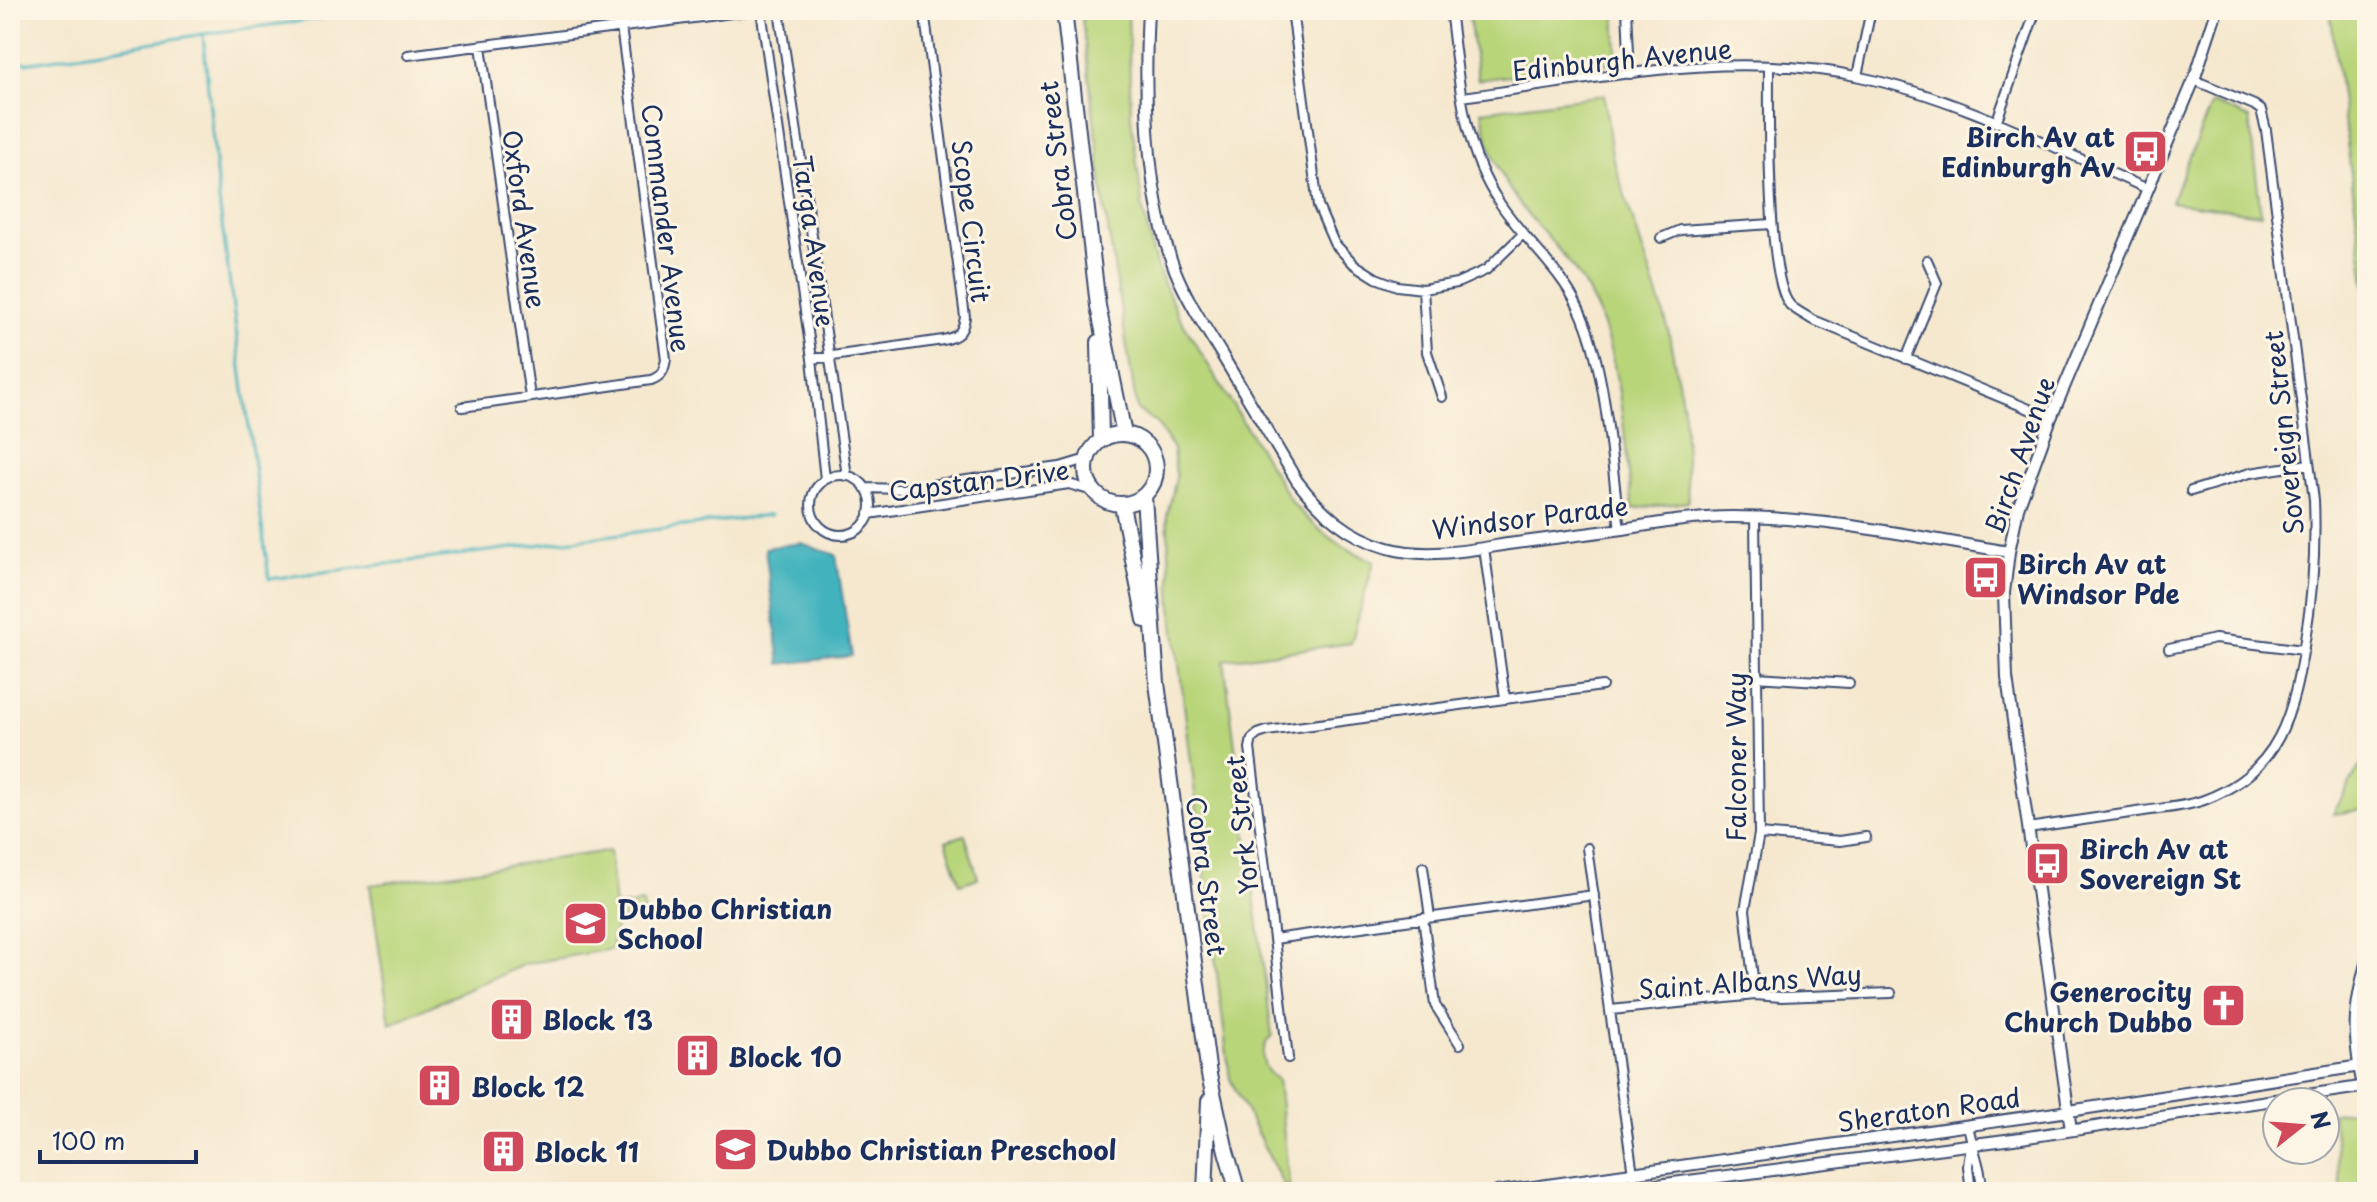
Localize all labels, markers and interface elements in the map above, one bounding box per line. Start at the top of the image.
street label: Edinburgh Avenue [1510,28,1734,90]
street label: Cobra Street [1028,79,1086,243]
street label: Commander Avenue [632,101,702,355]
place label: Birch Av at Edinburgh Av [1941,117,2115,186]
street label: Oxford Avenue [493,127,557,311]
bus stop icon: Birch Av at Edinburgh Av [2122,127,2170,175]
street label: Scope Circuit [943,137,1001,305]
street label: Targa Avenue [784,153,846,329]
street label: Sovereign Street [2253,329,2313,537]
street label: Birch Avenue [1974,371,2064,539]
street label: Capstan Drive [887,450,1071,510]
street label: Windsor Parade [1430,486,1630,548]
place label: Birch Av at Windsor Pde [2017,544,2180,613]
bus stop icon: Birch Av at Windsor Pde [1962,554,2010,602]
street label: Falconer Way [1716,672,1755,842]
street label: York Street [1214,754,1268,896]
street label: Cobra Street [1176,794,1238,958]
place label: Birch Av at Sovereign St [2079,829,2241,898]
bus stop icon: Birch Av at Sovereign St [2024,839,2072,887]
place label: Dubbo Christian School [617,889,832,958]
school or university icon: Dubbo Christian School [562,899,610,947]
street label: Saint Albans Way [1637,954,1863,1008]
place label: Generocity Church Dubbo [2004,972,2192,1041]
church icon: Generocity Church Dubbo [2199,982,2247,1030]
building icon: Block 13 [487,995,535,1043]
place label: Block 13 [542,1000,653,1039]
building icon: Block 10 [673,1032,721,1080]
place label: Block 10 [728,1037,842,1076]
building icon: Block 12 [416,1062,464,1110]
place label: Block 12 [471,1067,584,1106]
street label: Sheraton Road [1835,1077,2023,1141]
north arrow [2261,1086,2341,1166]
text: N [2303,1107,2340,1133]
scale bar [40,1114,196,1164]
text: 100 m [52,1122,125,1158]
school or university icon: Dubbo Christian Preschool [711,1125,759,1173]
building icon: Block 11 [479,1127,527,1175]
place label: Dubbo Christian Preschool [766,1130,1117,1169]
place label: Block 11 [534,1132,639,1171]

